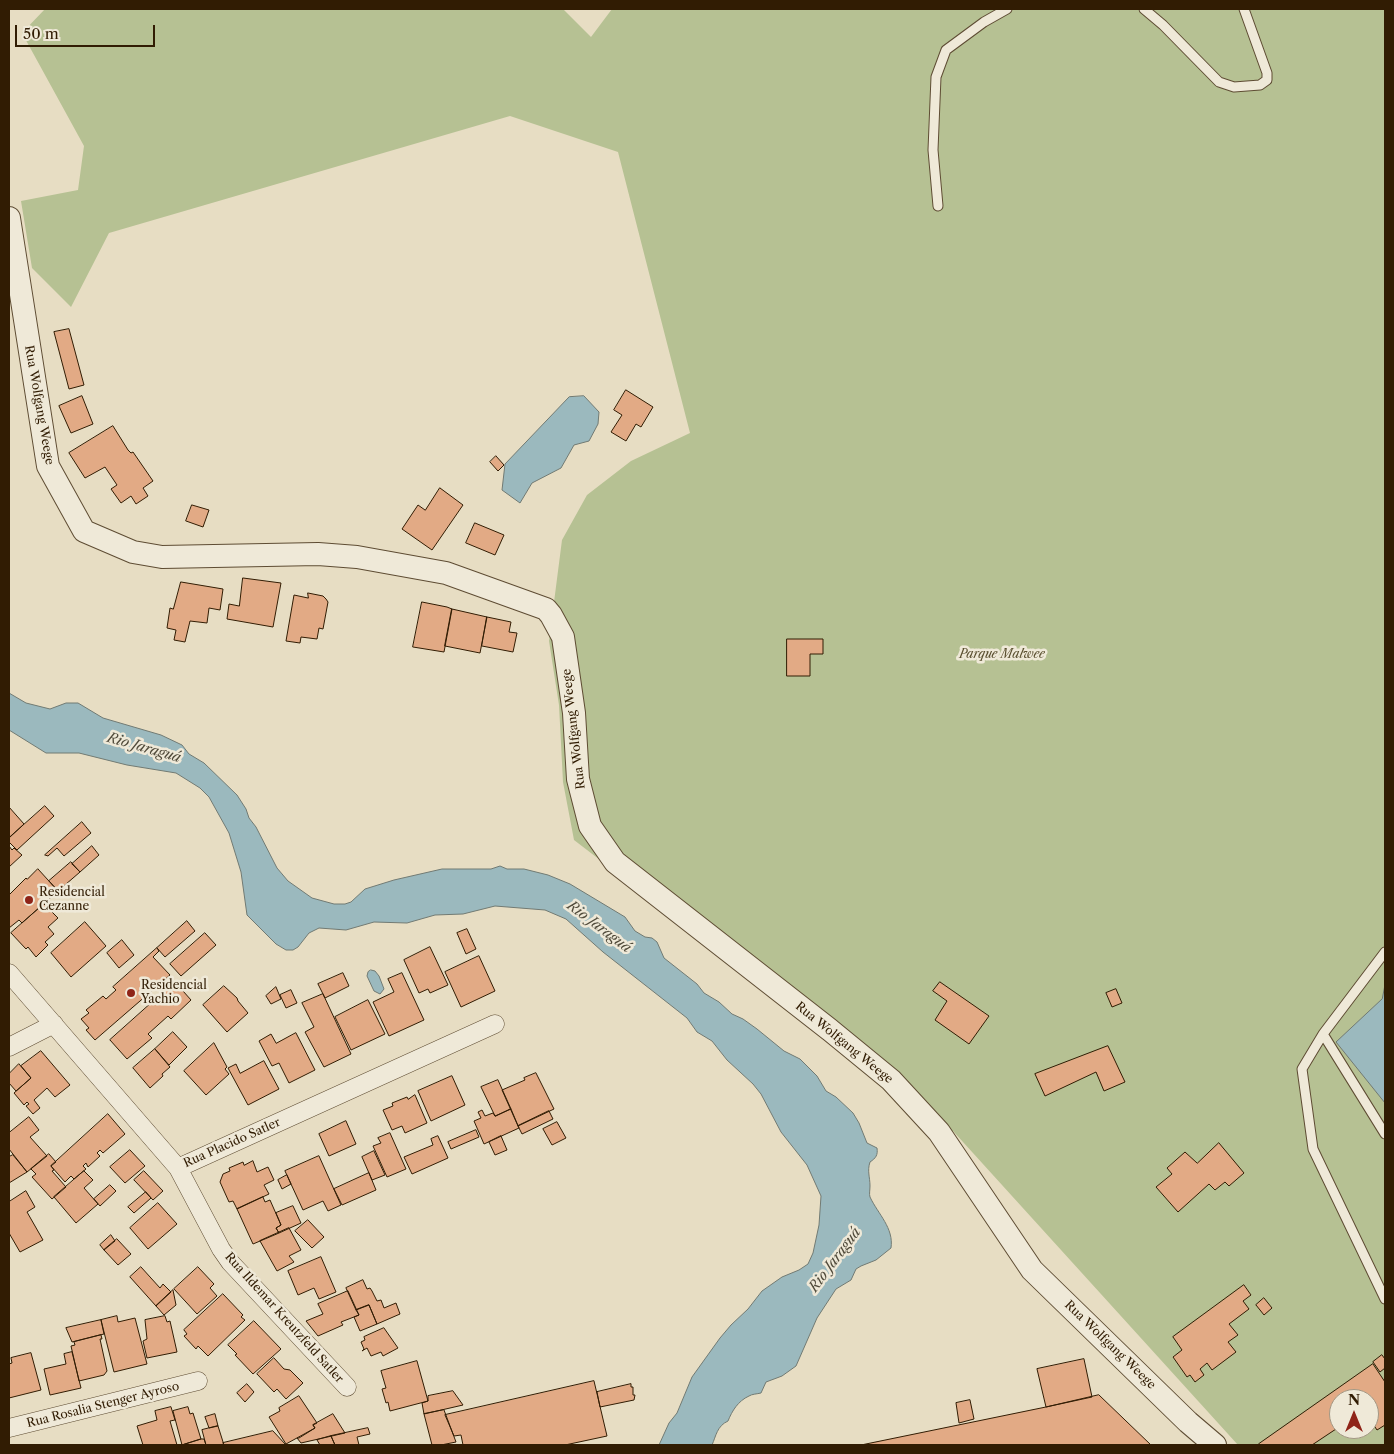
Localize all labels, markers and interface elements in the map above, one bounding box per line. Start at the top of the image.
scale bar [18,15,158,47]
text: 50 m [23,24,59,43]
street label: Rua Wolfgang Weege [21,344,57,466]
park label: Parque Malwee [959,648,1045,662]
street label: Rua Wolfgang Weege [559,668,589,790]
water label: Rio Jaraguá [105,729,183,767]
place label: Residencial Cezanne [39,886,105,914]
marker: Residencial Cezanne [23,894,35,906]
water label: Rio Jaraguá [564,897,634,957]
place label: Residencial Yachio [141,979,207,1007]
marker: Residencial Yachio [125,987,137,999]
street label: Rua Wolfgang Weege [792,999,896,1087]
street label: Rua Placido Satler [181,1115,283,1171]
water label: Rio Jaraguá [805,1225,865,1295]
street label: Rua Ildemar Kreutzfeld Satler [222,1250,346,1386]
street label: Rua Wolfgang Weege [1061,1298,1159,1392]
street label: Rua Rosalia Stenger Ayroso [25,1379,181,1431]
north arrow [1329,1389,1379,1439]
text: N [1348,1391,1360,1409]

